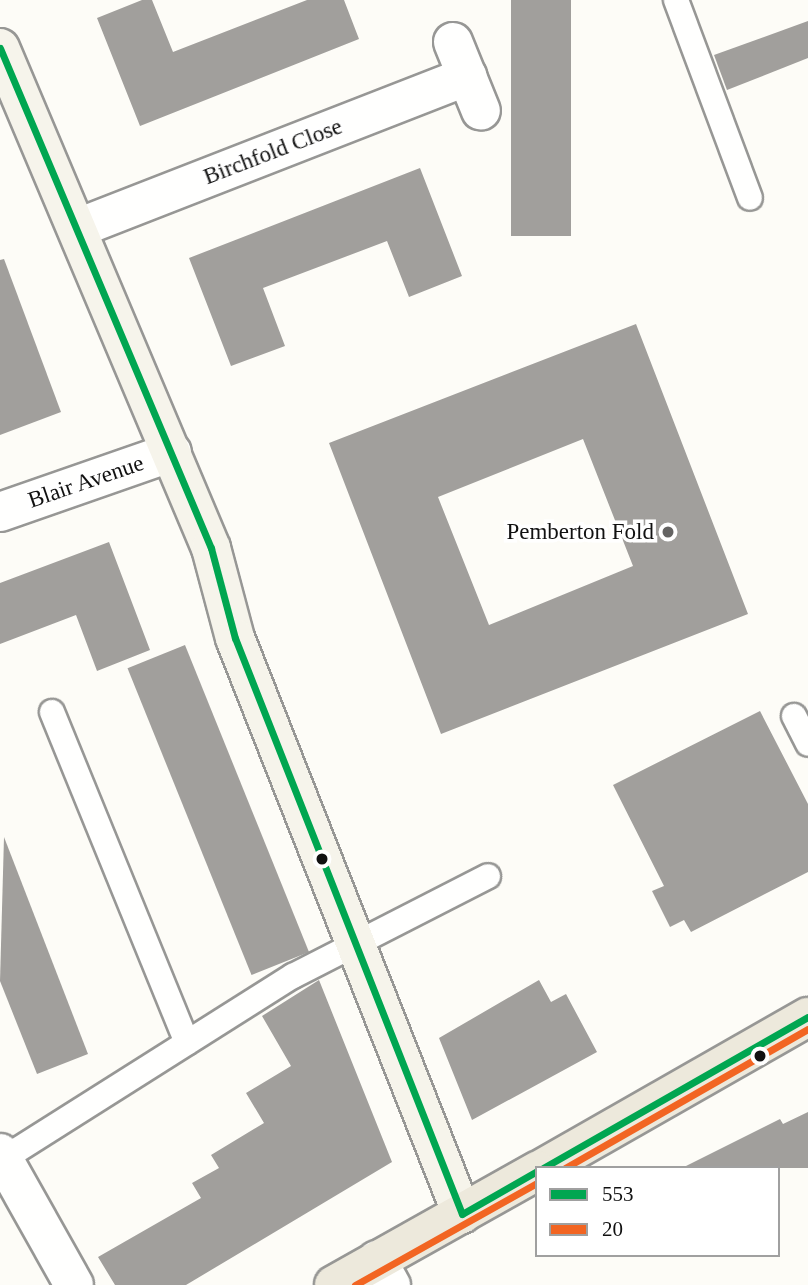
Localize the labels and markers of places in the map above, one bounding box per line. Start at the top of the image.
place label: Pemberton Fold [506,518,654,546]
marker: Pemberton Fold [660,524,676,540]
unlabelled marker [315,852,329,866]
unlabelled marker [753,1049,767,1063]

